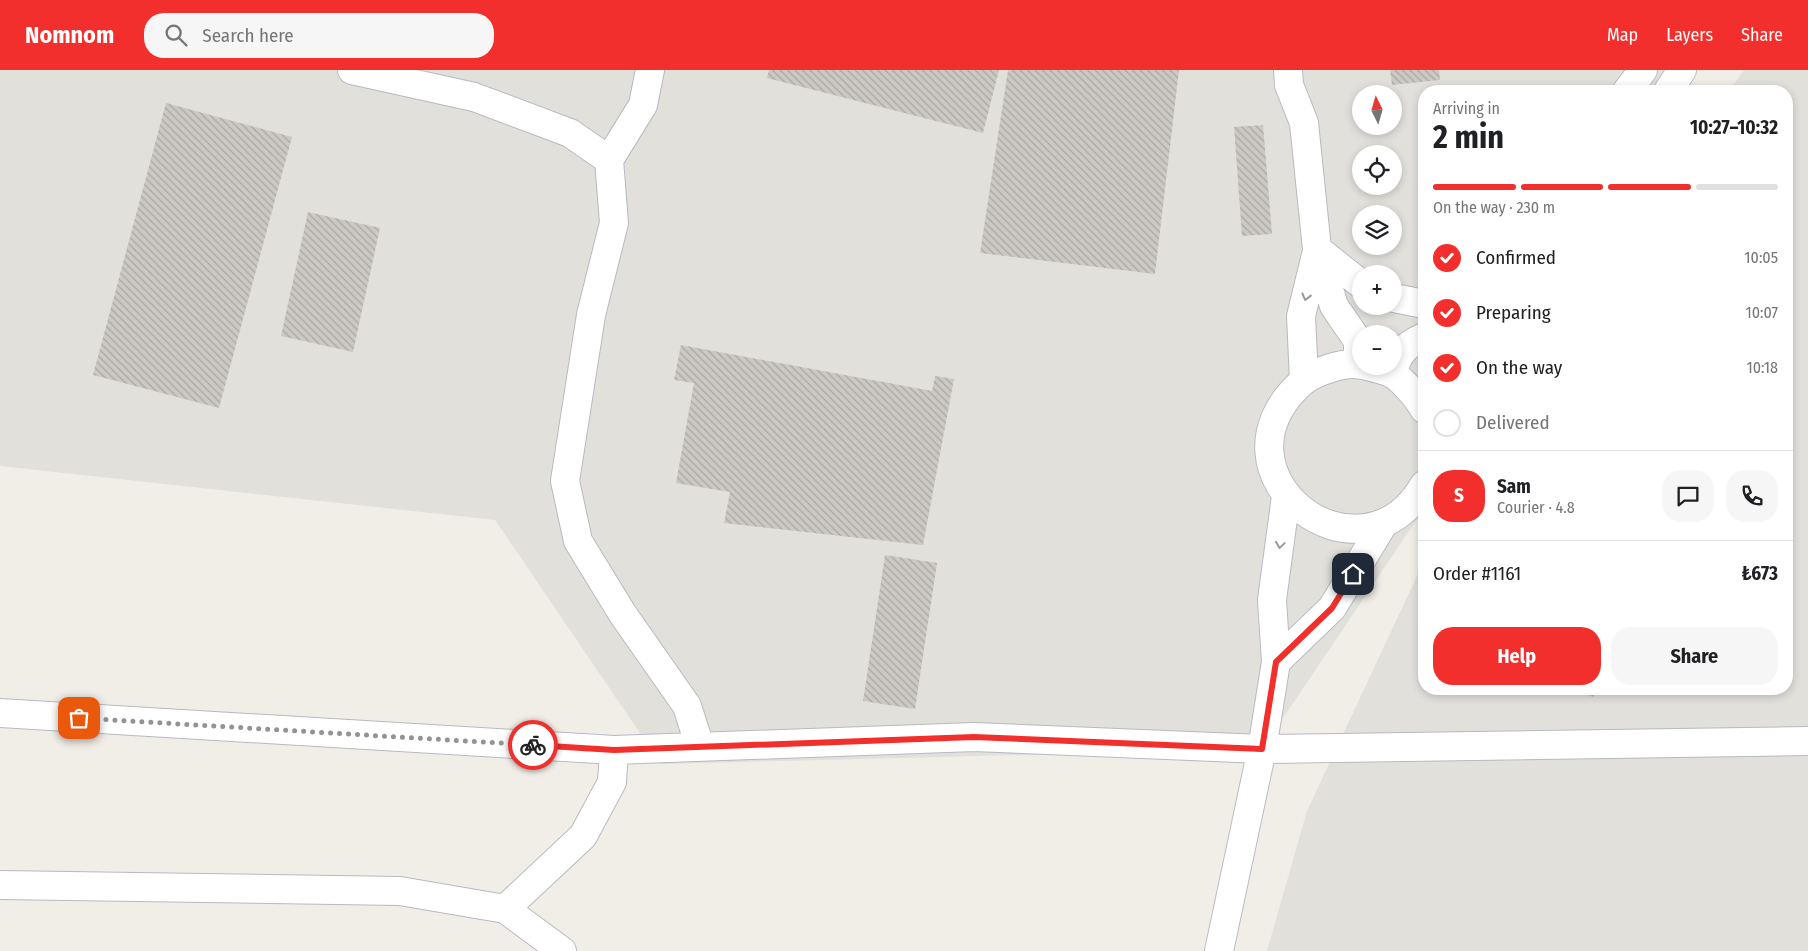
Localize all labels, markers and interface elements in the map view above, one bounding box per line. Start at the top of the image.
search box [144,13,494,58]
text: Nomnom [25,21,114,49]
icon: search [162,21,190,49]
text: Search here [202,24,294,47]
text: Map [1607,24,1638,46]
text: Layers [1666,24,1713,46]
text: Share [1741,24,1783,46]
north arrow [1352,85,1402,135]
map controls [1352,85,1402,375]
text: Arriving in [1433,99,1500,118]
text: 10:27–10:32 [1690,116,1778,139]
text: 2 min [1433,118,1504,156]
button: locate [1352,145,1402,195]
text: On the way · 230 m [1433,198,1555,217]
button: layers [1352,205,1402,255]
icon: check [1433,244,1461,272]
text: Confirmed [1476,246,1556,269]
text: 10:05 [1744,248,1778,267]
button: + [1352,265,1402,315]
one-way arrow [1301,292,1311,300]
icon: check [1433,299,1461,327]
text: Preparing [1476,301,1551,324]
text: 10:07 [1746,303,1778,322]
button: − [1352,325,1402,375]
icon: check [1433,354,1461,382]
text: On the way [1476,356,1562,379]
text: 10:18 [1746,358,1778,377]
text: Delivered [1476,411,1550,434]
button: chat [1662,470,1714,522]
button: phone [1726,470,1778,522]
text: Sam [1497,475,1531,498]
text: S [1454,484,1464,507]
text: Courier · 4.8 [1497,498,1575,517]
one-way arrow [1275,540,1285,549]
pin [1332,553,1374,595]
icon: home [1339,560,1367,588]
text: Order #1161 [1433,562,1521,585]
text: ₺673 [1742,562,1778,585]
button: Help [1433,627,1601,685]
button: Share [1611,627,1778,685]
pin [58,697,100,739]
icon: bag [65,704,93,732]
courier [508,720,558,770]
icon: bike [519,731,547,759]

